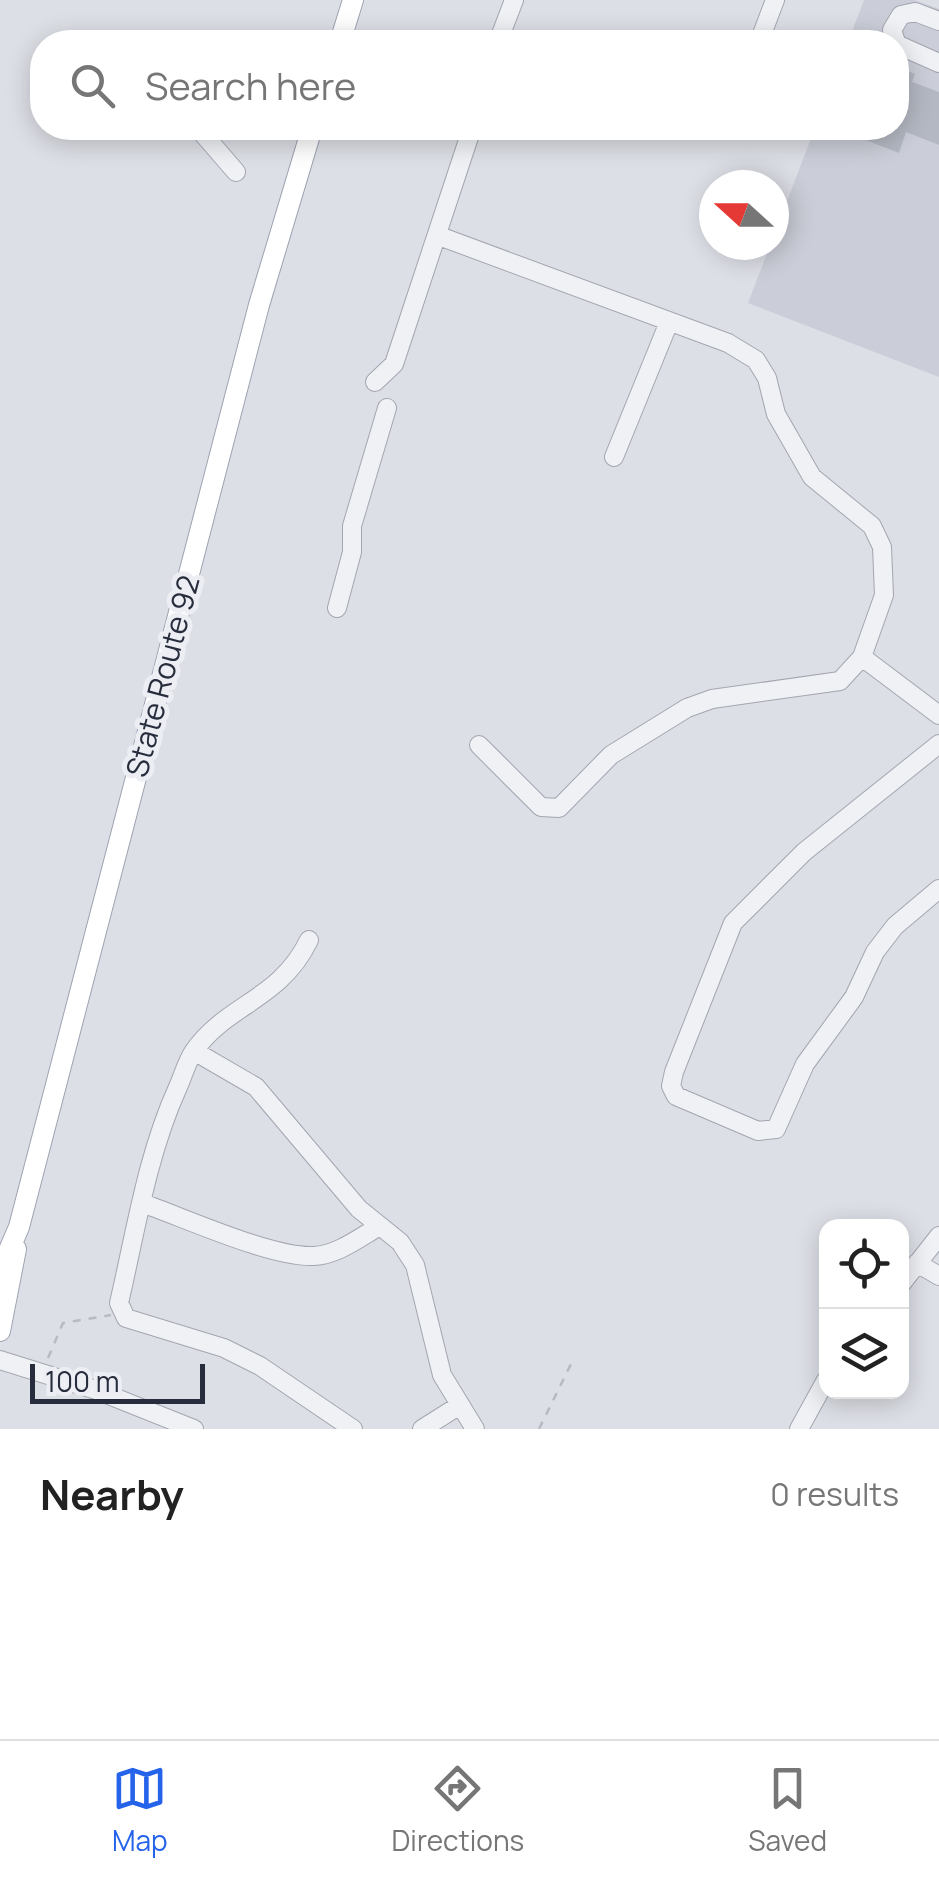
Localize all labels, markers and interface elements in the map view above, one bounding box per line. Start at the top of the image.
search box [30,30,909,140]
icon: search [65,58,120,113]
text: Search here [145,59,356,111]
north arrow [699,170,789,260]
street label: State Route 92 [115,571,209,781]
map controls [819,1219,909,1399]
button: locate [819,1219,909,1309]
button: layers [819,1309,909,1399]
scale bar [30,1359,205,1404]
text: 100 m [45,1362,119,1400]
text: Nearby [40,1465,184,1523]
text: 0 results [770,1472,899,1516]
tab: Map [112,1761,168,1859]
tab: Directions [392,1761,524,1859]
tab: Saved [748,1761,827,1859]

